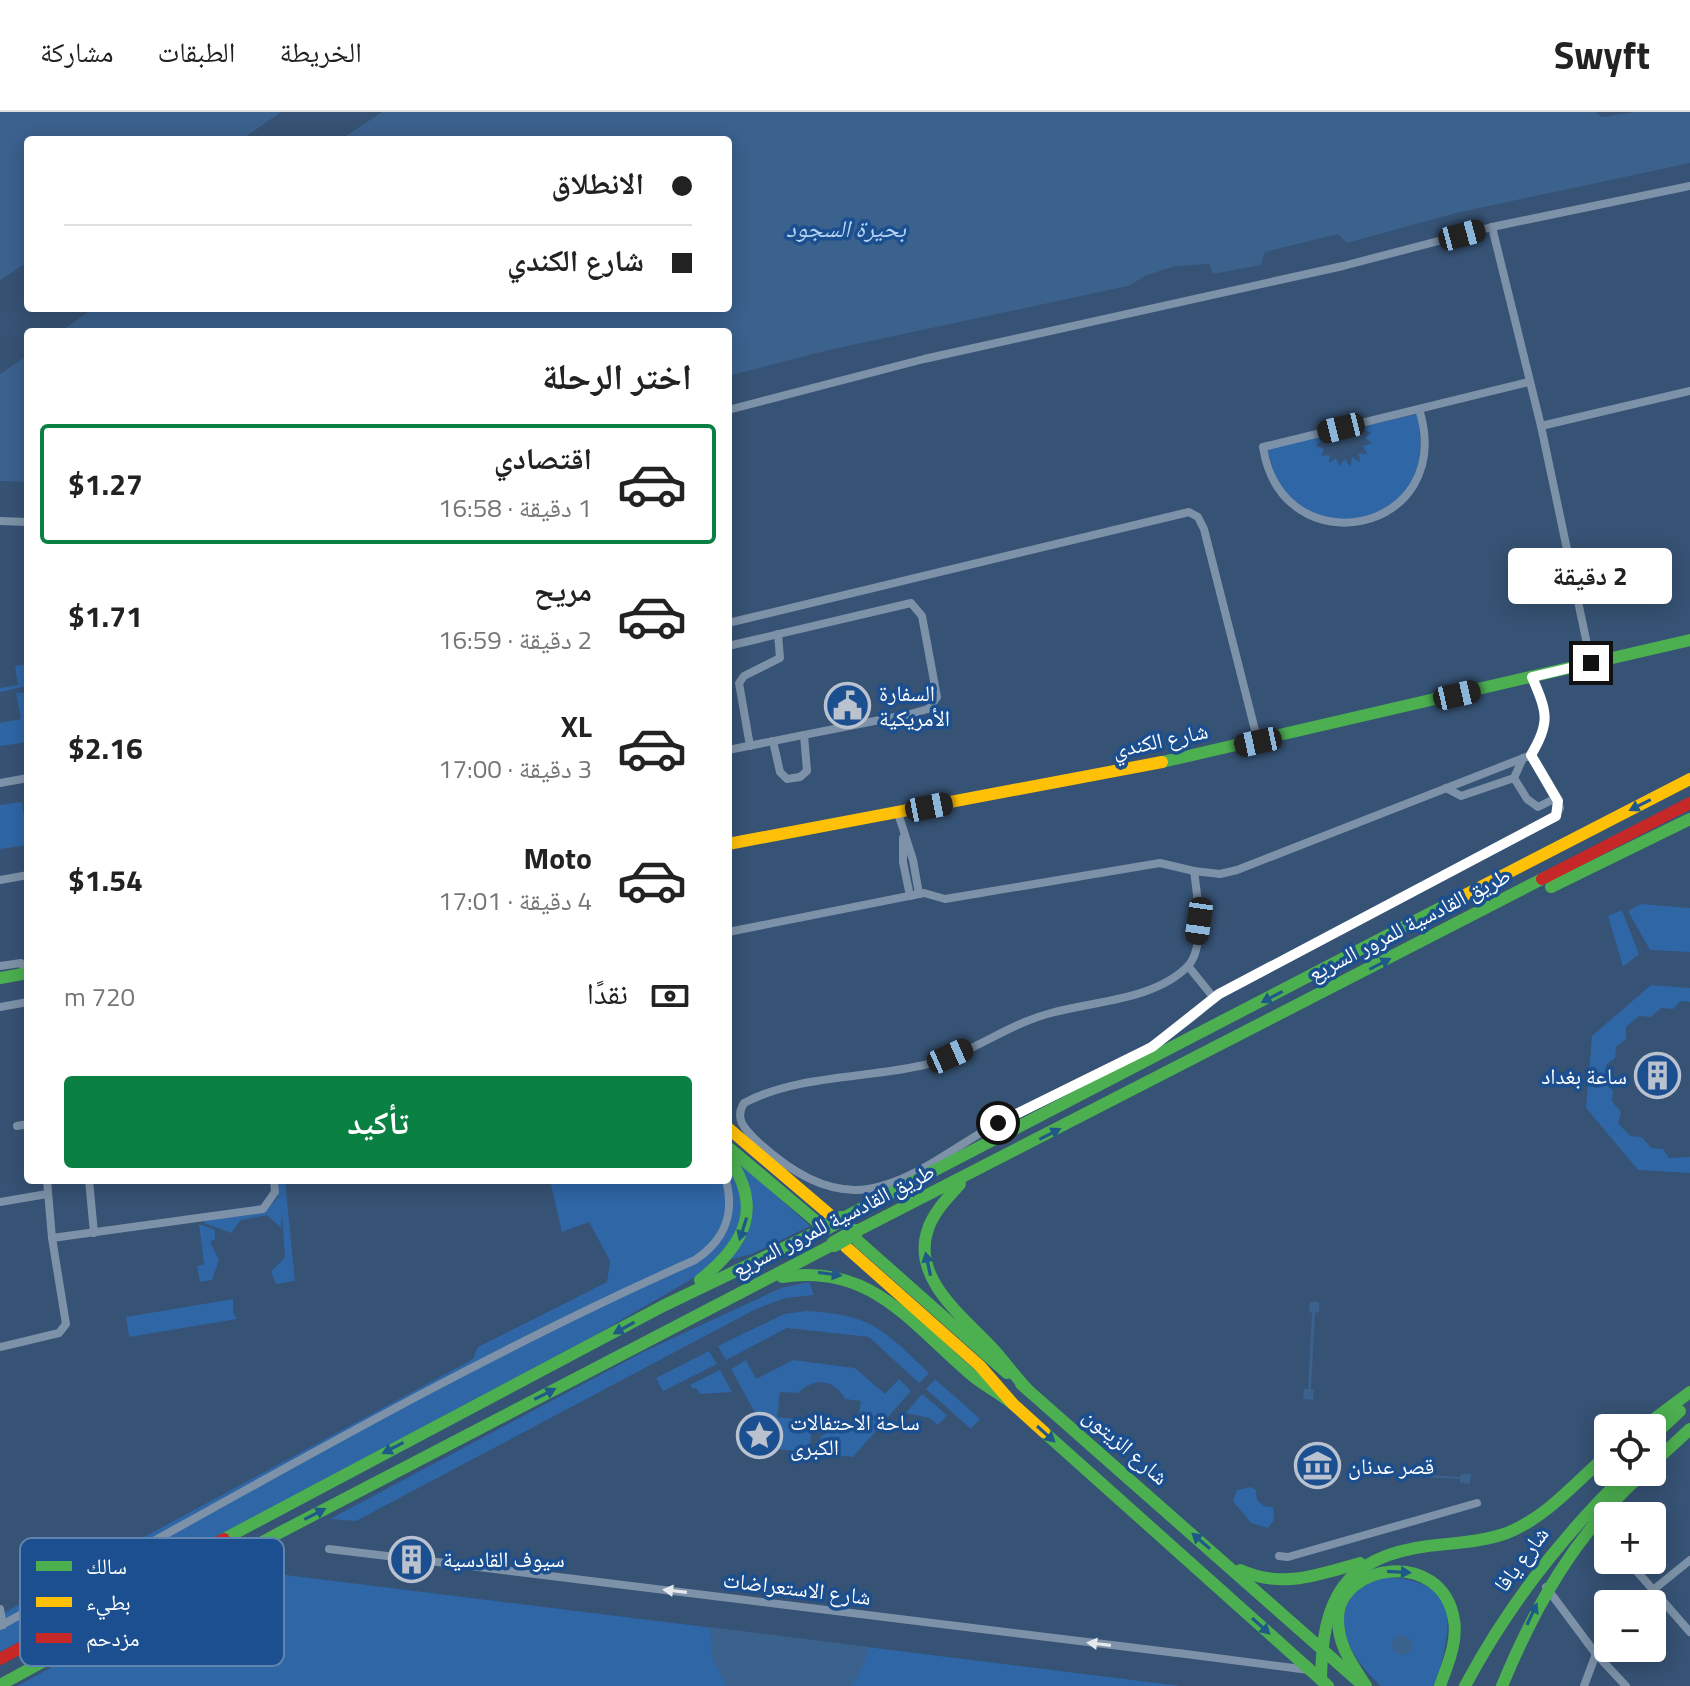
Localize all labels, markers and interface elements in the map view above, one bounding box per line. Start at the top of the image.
text: Swyft [1554,26,1650,84]
text: مشاركة [40,30,114,73]
text: الطبقات [158,30,235,73]
text: الخريطة [279,30,362,73]
text: الانطلاق [551,160,644,206]
water label: بحيرة السجود [786,210,906,246]
car [1436,217,1488,253]
text: شارع الكندي [507,237,644,283]
text: اختر الرحلة [542,348,692,403]
car [1315,411,1367,445]
text: اقتصادي [494,435,592,481]
icon: car [616,448,688,520]
text: $1.27 [68,461,143,507]
text: 1 دقيقة · 16:58 [438,488,592,527]
callout: 2 دقيقة [1509,547,1673,603]
text: 2 دقيقة [1553,556,1627,595]
text: مريح [534,567,592,613]
icon: car [616,580,688,652]
text: $1.71 [68,593,143,639]
text: 2 دقيقة · 16:59 [438,620,592,659]
route end [1573,645,1609,681]
place label: السفارة الأمريكية [879,676,950,735]
car [1431,678,1483,712]
public building icon: السفارة الأمريكية [824,682,872,730]
text: XL [561,703,592,749]
icon: car [616,712,688,784]
street label: شارع الكندي [1109,713,1211,767]
text: $2.16 [68,725,143,771]
car [1232,725,1284,759]
text: 3 دقيقة · 17:00 [438,749,592,788]
car [903,791,955,823]
one-way arrow [1628,798,1651,812]
text: Moto [524,835,592,881]
icon: car [616,844,688,916]
text: $1.54 [68,857,143,903]
street label: طريق القادسية للمرور السريع [1302,858,1516,990]
text: 4 دقيقة · 17:01 [438,881,592,920]
car [1184,896,1214,946]
one-way arrow [1369,957,1392,970]
text: نقدًا [587,970,628,1016]
icon: cash [648,974,692,1018]
text: 720 m [64,977,135,1016]
one-way arrow [1261,990,1284,1003]
car [923,1035,977,1077]
building icon: ساعة بغداد [1634,1052,1682,1100]
place label: ساعة بغداد [1541,1059,1627,1093]
button: تأكيد [64,1076,692,1168]
route start [980,1105,1016,1141]
one-way arrow [1038,1128,1061,1141]
street label: طريق القادسية للمرور السريع [726,1154,940,1286]
one-way arrow [736,1217,749,1241]
one-way arrow [921,1252,933,1277]
one-way arrow [817,1268,842,1281]
one-way arrow [612,1321,635,1334]
one-way arrow [534,1388,557,1401]
street label: شارع الزيتون [1076,1399,1176,1493]
place label: ساحة الاحتفالات الكبرى [790,1405,920,1464]
place icon: ساحة الاحتفالات الكبرى [735,1411,783,1459]
map controls [1594,1414,1666,1662]
button: locate [1594,1414,1666,1486]
one-way arrow [1037,1424,1056,1442]
one-way arrow [382,1442,405,1455]
museum icon: قصر عدنان [1293,1442,1341,1490]
place label: قصر عدنان [1348,1449,1434,1483]
button: + [1594,1502,1666,1574]
one-way arrow [303,1508,326,1521]
street label: شارع يافا [1485,1519,1557,1599]
one-way arrow [1192,1533,1212,1550]
building icon: سيوف القادسية [388,1535,436,1583]
legend [20,1538,284,1666]
place label: سيوف القادسية [443,1542,565,1576]
text: سالك [86,1549,127,1583]
street label: شارع الاستعراضات [721,1562,873,1614]
one-way arrow [1387,1565,1412,1578]
one-way arrow [662,1584,687,1597]
text: بطيء [86,1585,131,1620]
button: − [1594,1590,1666,1662]
one-way arrow [1525,1603,1539,1626]
one-way arrow [1251,1616,1270,1634]
text: مزدحم [86,1621,140,1655]
one-way arrow [1087,1637,1112,1650]

